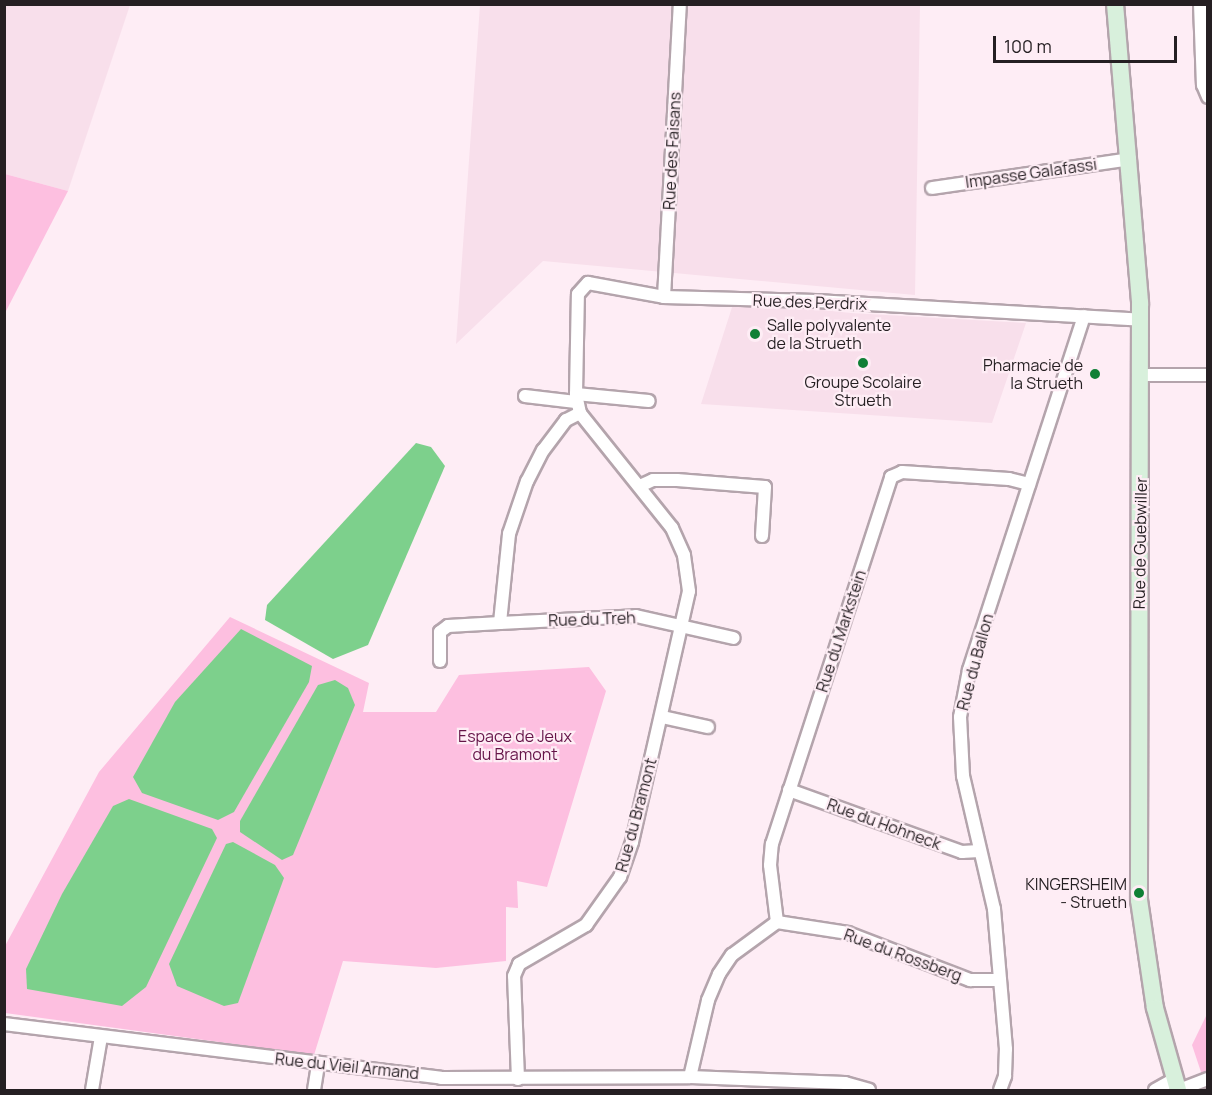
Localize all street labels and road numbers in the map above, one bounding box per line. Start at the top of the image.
street label: Rue des Faisans [659,92,685,210]
street label: Impasse Galafassi [964,154,1098,192]
street label: Rue des Perdrix [752,290,868,314]
street label: Rue de Guebwiller [1129,477,1151,609]
street label: Rue du Markstein [812,568,870,694]
street label: Rue du Treh [548,608,636,630]
street label: Rue du Ballon [953,611,997,713]
street label: Rue du Bramont [612,756,660,874]
street label: Rue du Hohneck [824,794,944,854]
street label: Rue du Rossberg [841,925,965,985]
street label: Rue du Vieil Armand [274,1049,420,1083]

